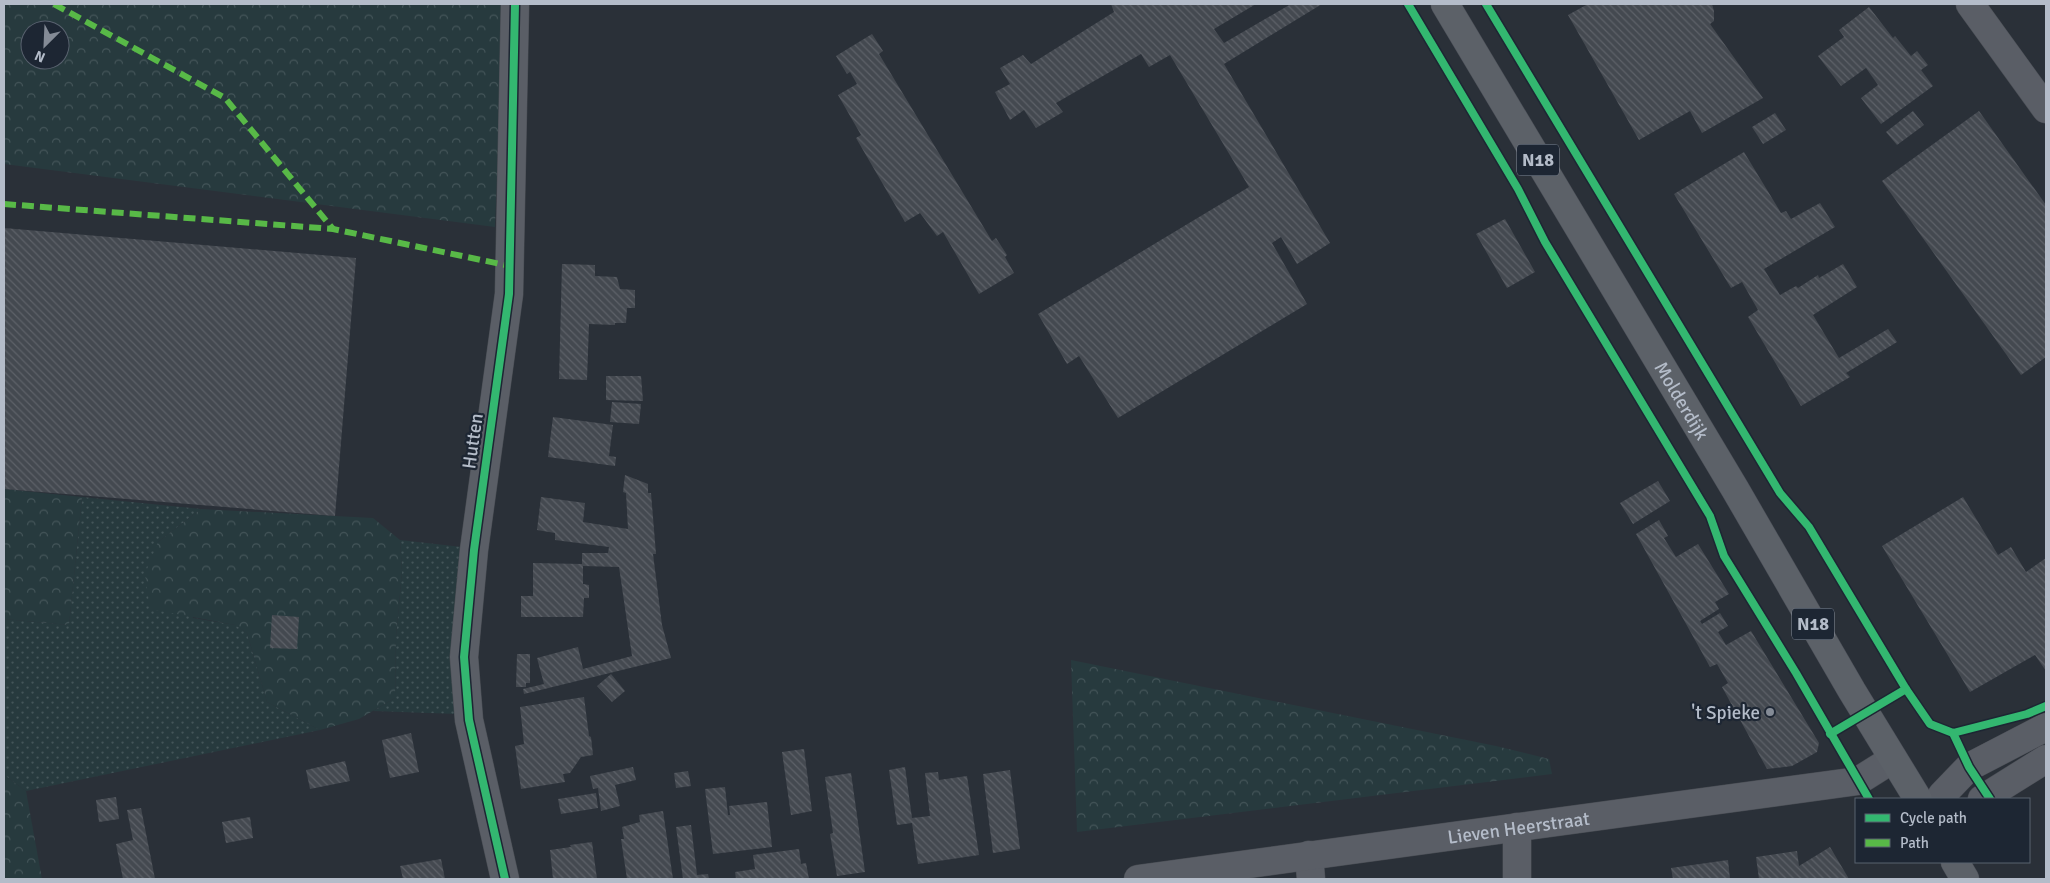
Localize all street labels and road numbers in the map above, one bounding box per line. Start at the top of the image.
road number: N18 [1517,144,1559,176]
street label: Molderdijk [1649,357,1714,445]
street label: Hutten [457,412,489,471]
road number: N18 [1792,608,1834,640]
street label: Lieven Heerstraat [1446,807,1591,850]

